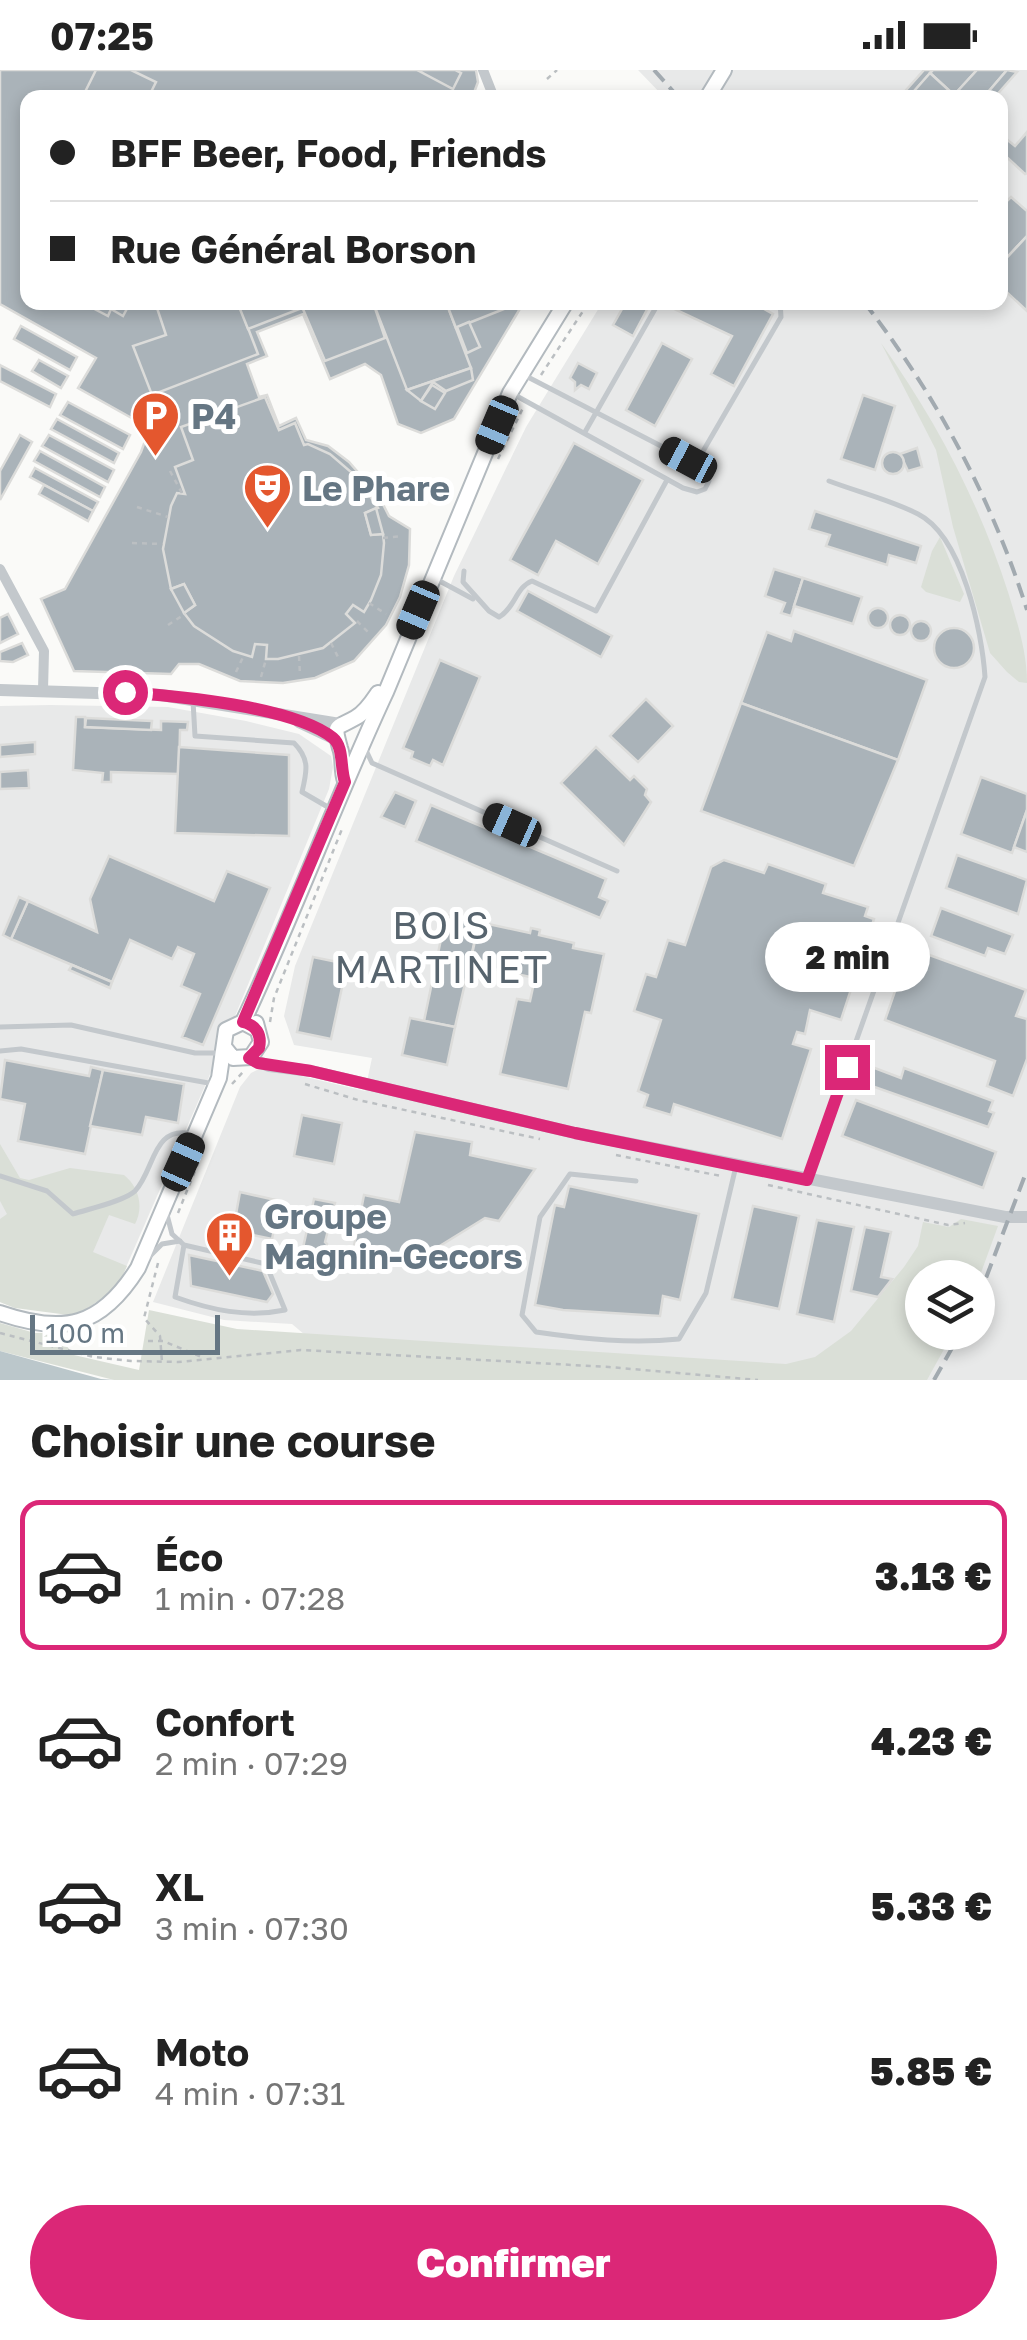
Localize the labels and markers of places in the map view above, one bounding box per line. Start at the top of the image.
parking icon: P4 [130,390,182,458]
place label: P4 [191,395,236,437]
theatre icon: Le Phare [241,462,293,530]
place label: Le Phare [302,467,450,509]
place label: Groupe Magnin-Gecors [264,1195,523,1277]
building icon: Groupe Magnin-Gecors [203,1210,255,1278]

